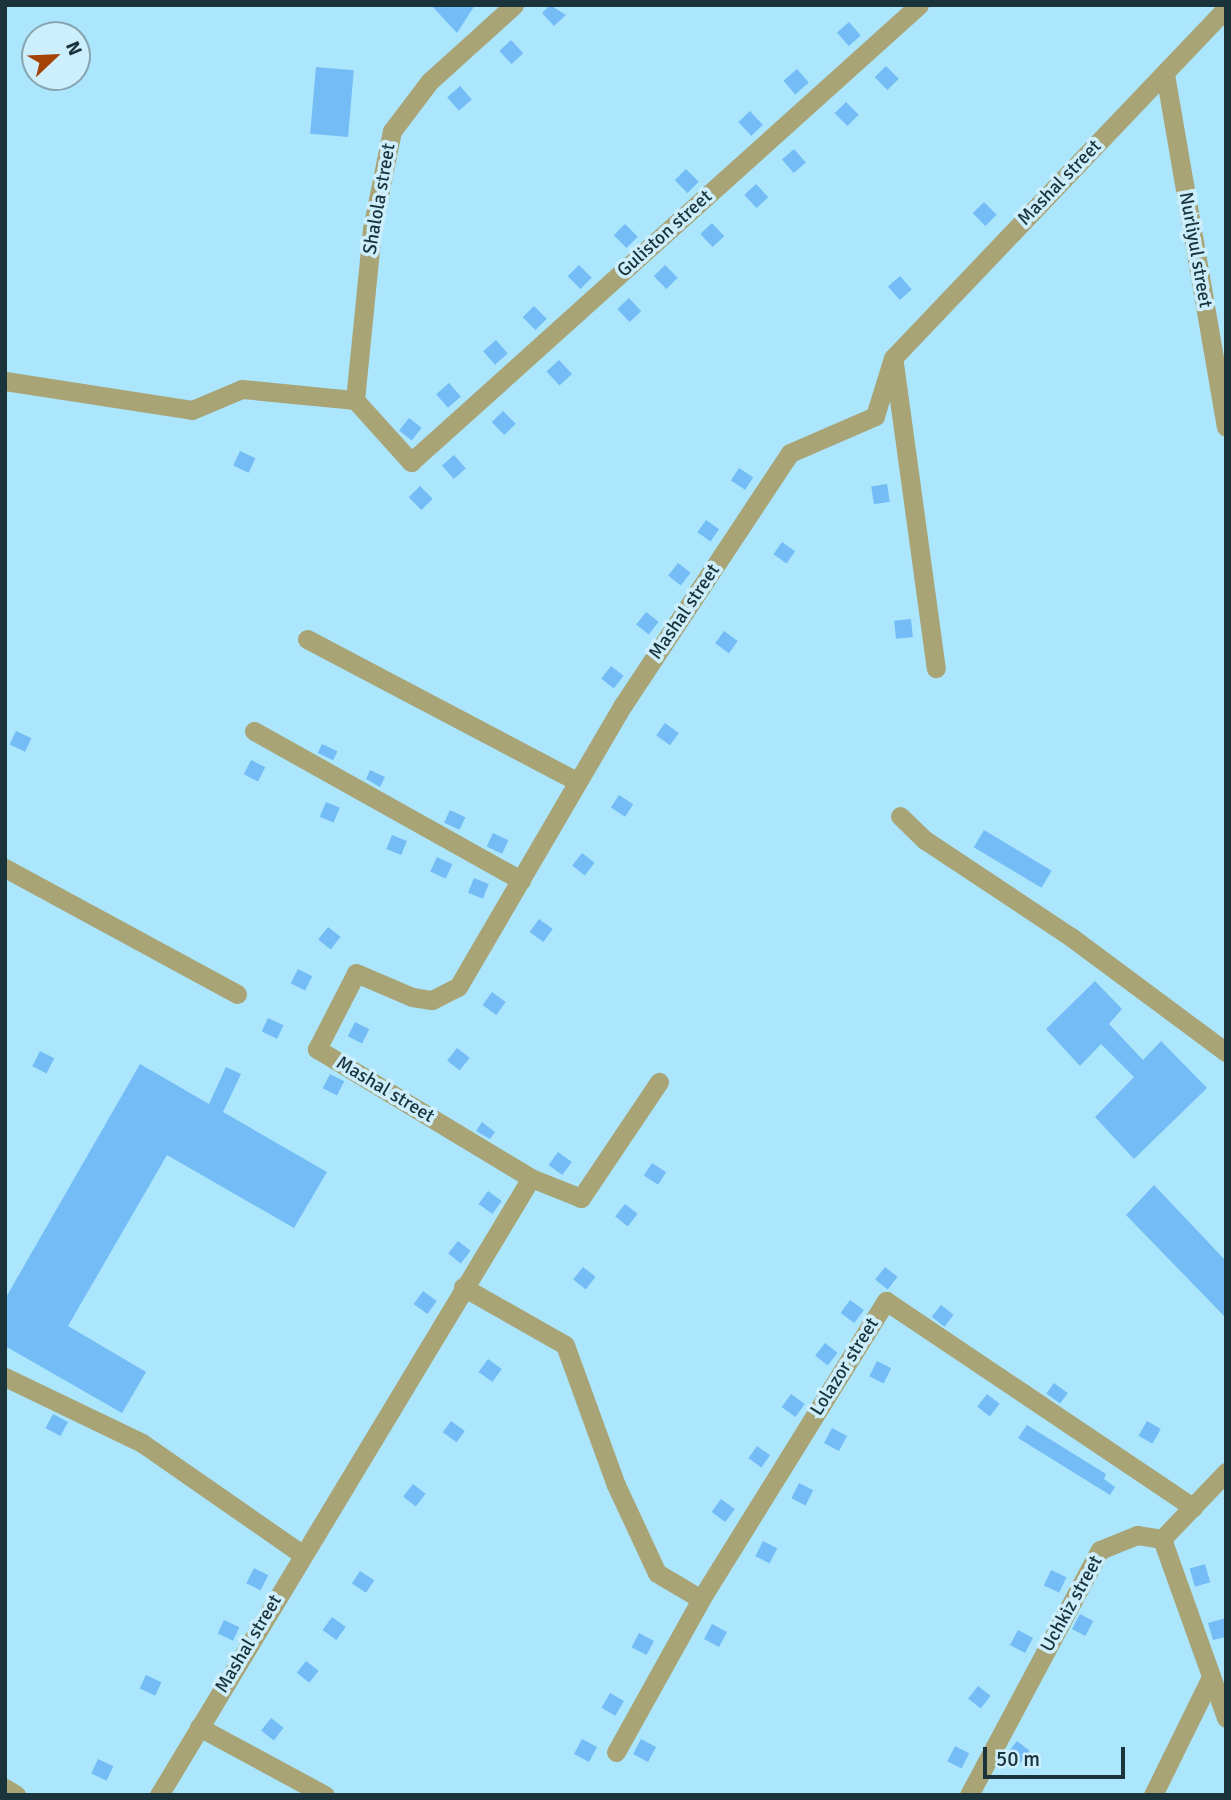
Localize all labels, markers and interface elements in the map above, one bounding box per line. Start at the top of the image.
north arrow [21,21,91,91]
text: N [60,38,87,59]
street label: Mashal street [1013,135,1107,231]
street label: Shalola street [359,142,401,256]
street label: Guliston street [613,185,717,283]
street label: Nurliyul street [1174,190,1216,310]
street label: Mashal street [645,560,725,664]
street label: Mashal street [332,1052,438,1128]
street label: Lolazor street [806,1314,884,1420]
street label: Uchkiz street [1036,1552,1108,1656]
street label: Mashal street [211,1591,287,1697]
scale bar [986,1734,1128,1778]
text: 50 m [996,1746,1040,1772]

